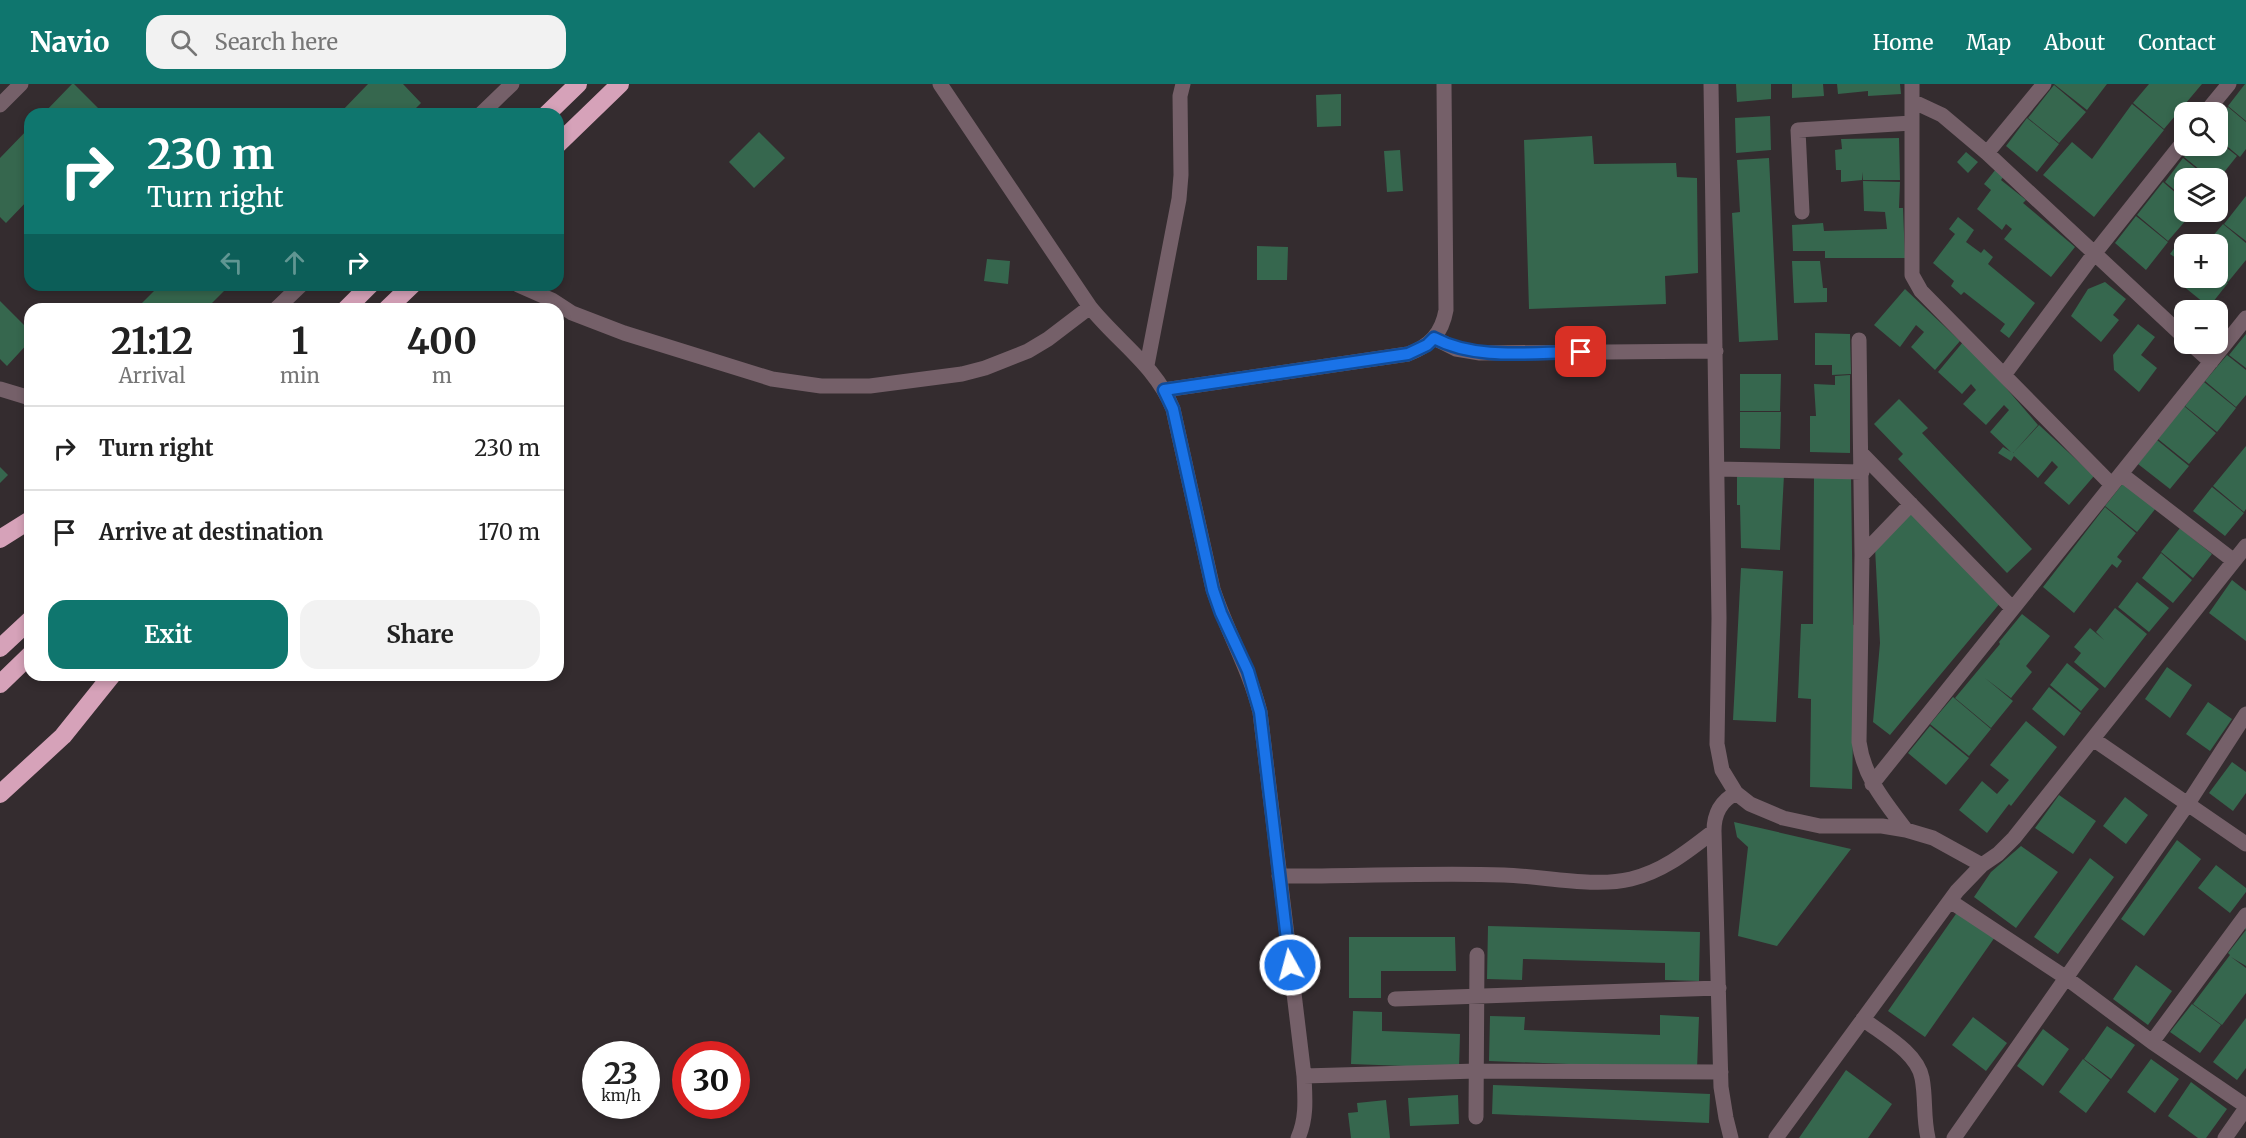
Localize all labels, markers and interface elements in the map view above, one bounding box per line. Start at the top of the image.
search box [146,15,566,69]
text: Navio [30,24,110,60]
icon: search [167,26,200,59]
text: Search here [215,28,338,56]
text: Home [1873,29,1933,56]
text: Map [1966,29,2011,56]
text: About [2044,29,2105,56]
text: Contact [2138,29,2216,56]
map controls [2174,102,2228,354]
button: search [2174,102,2228,156]
text: 230 m [147,128,274,180]
icon: right [48,132,126,210]
button: layers [2174,168,2228,222]
text: Turn right [147,180,284,214]
button: + [2174,234,2228,288]
icon: left [215,246,248,279]
icon: ahead [278,246,311,279]
icon: right [341,246,374,279]
button: − [2174,300,2228,354]
text: 21:12 [111,319,193,364]
text: 1 [292,319,308,364]
text: 400 [407,319,477,364]
pin [1555,326,1606,377]
icon: arrive [1564,335,1597,368]
text: Arrival [119,363,185,388]
text: min [280,363,320,388]
text: m [432,363,452,388]
icon: right [48,432,81,465]
text: Turn right [99,434,213,462]
text: 230 m [474,434,540,462]
icon: arrive [48,516,81,549]
text: Arrive at destination [99,518,323,546]
text: 170 m [478,518,540,546]
button: Exit [48,600,288,669]
button: Share [300,600,540,669]
position arrow [1258,933,1322,997]
speed limit sign: 30 [672,1041,750,1119]
text: 23 [604,1054,638,1092]
text: km/h [601,1086,641,1105]

